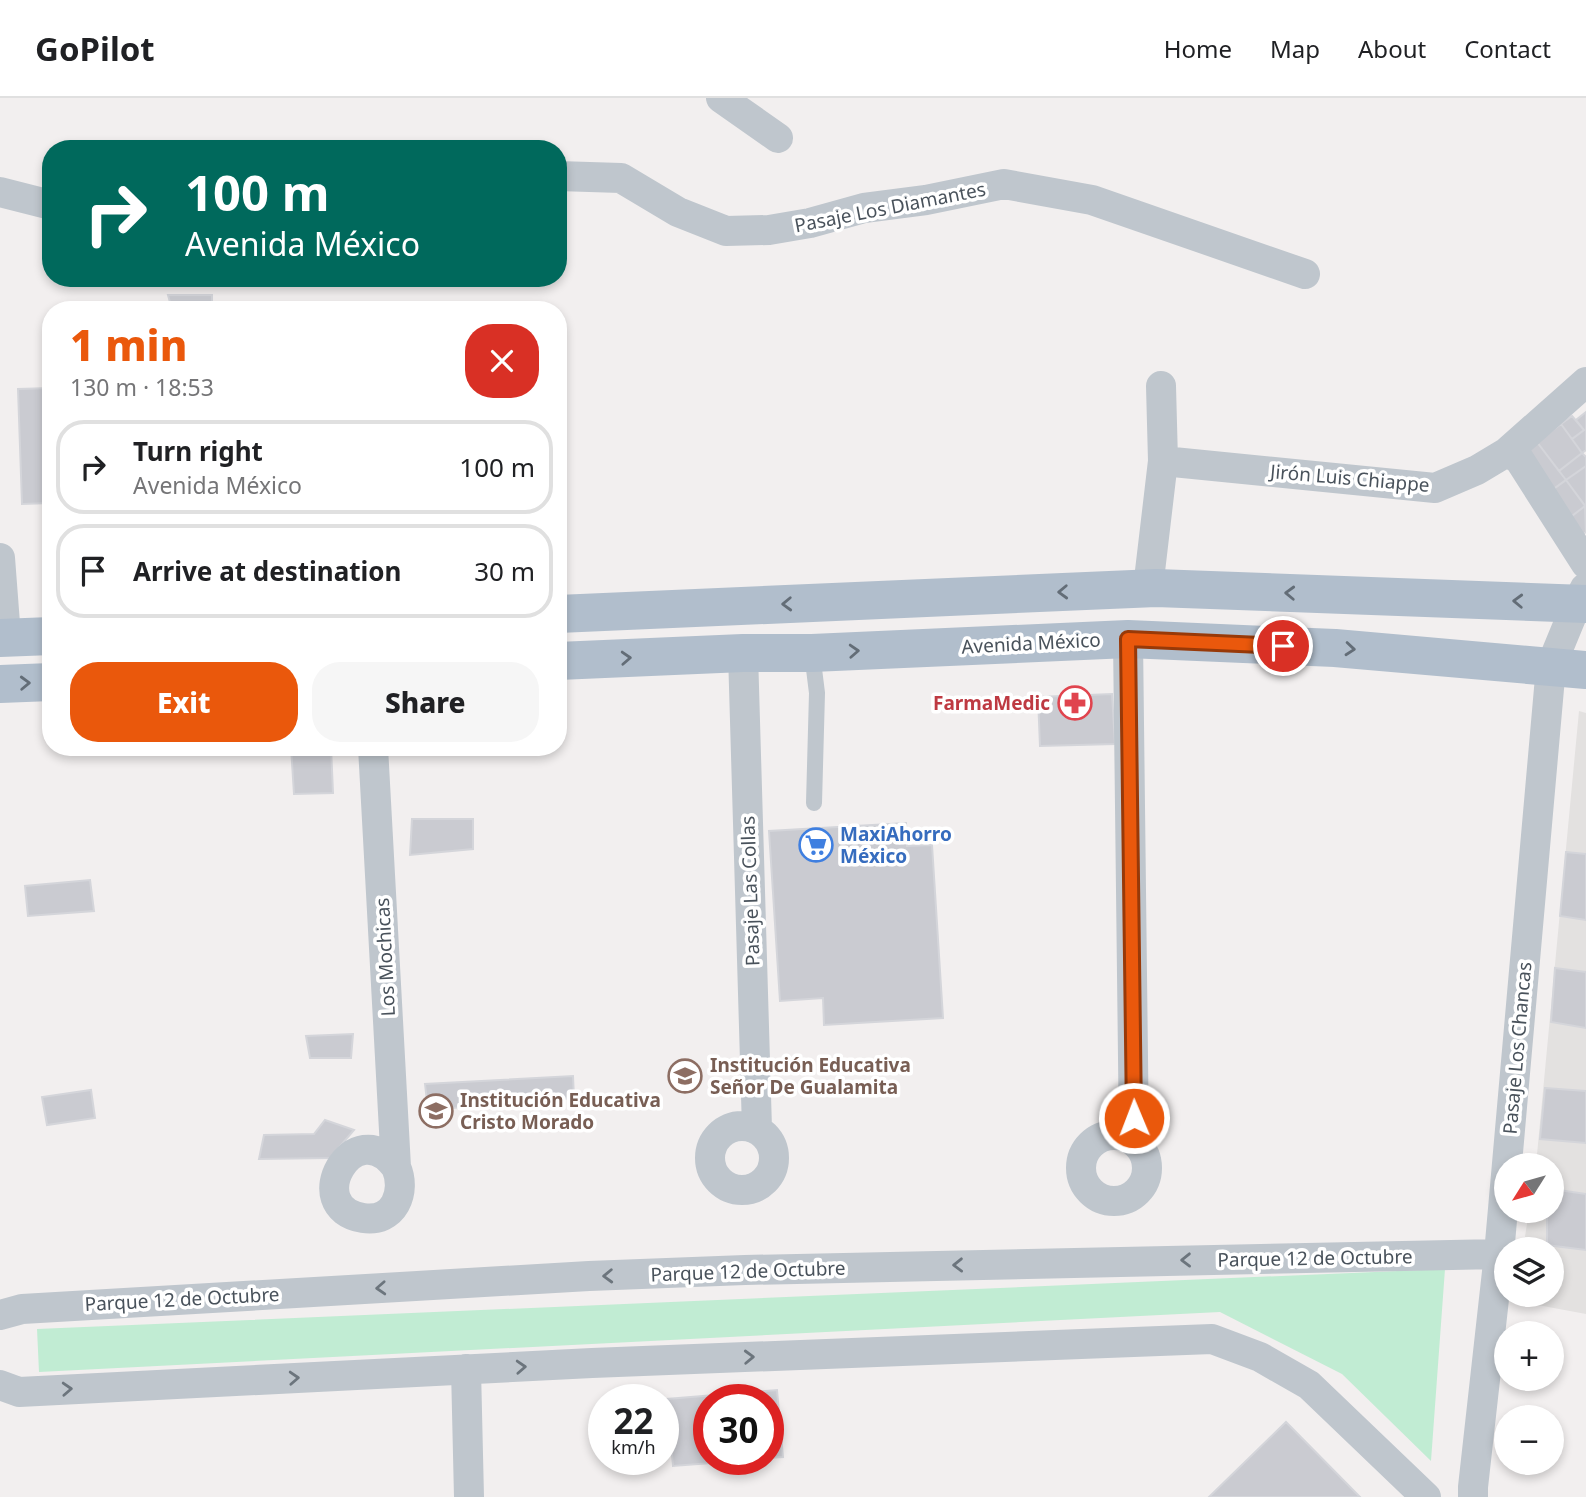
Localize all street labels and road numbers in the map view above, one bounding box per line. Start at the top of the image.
street label: Pasaje Los Diamantes [792,176,988,238]
street label: Jirón Luis Chiappe [1267,458,1431,498]
street label: Avenida México [961,626,1101,660]
street label: Pasaje Las Collas [734,815,766,967]
street label: Los Mochicas [369,897,401,1017]
street label: Pasaje Los Chancas [1497,961,1537,1135]
street label: Parque 12 de Octubre [1217,1243,1413,1273]
street label: Parque 12 de Octubre [650,1255,846,1287]
street label: Parque 12 de Octubre [84,1281,280,1317]

